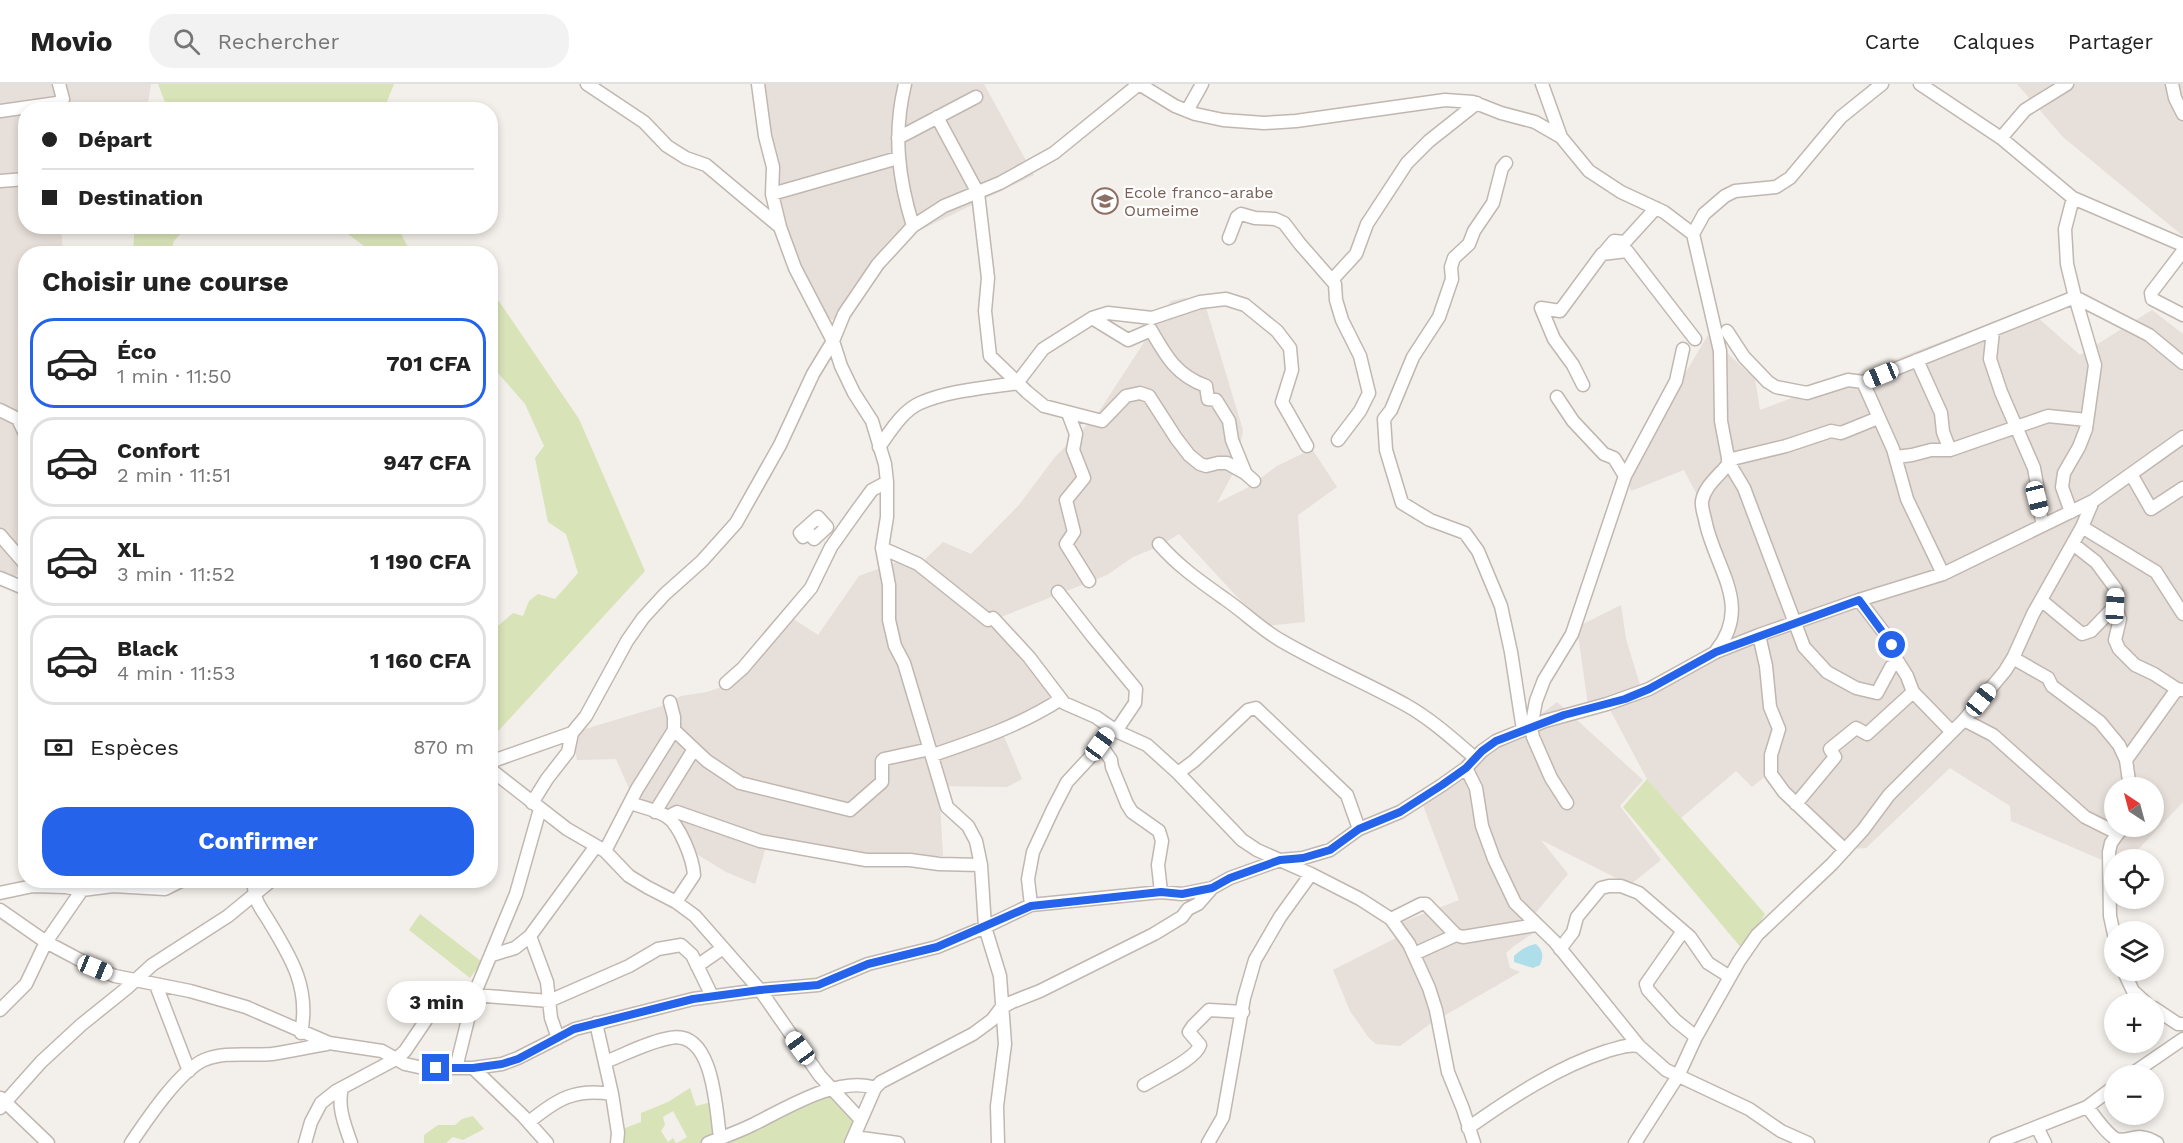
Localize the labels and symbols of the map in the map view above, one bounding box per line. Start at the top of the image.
place label: Ecole franco-arabe Oumeime [1124,183,1274,220]
school or university icon: Ecole franco-arabe Oumeime [1090,186,1120,216]
car [1861,360,1901,390]
car [2024,479,2050,519]
car [2105,588,2125,624]
route start [1878,631,1905,658]
car [1963,680,1999,720]
car [1082,724,1118,764]
north arrow [2104,777,2164,837]
car [75,953,115,983]
callout: 3 min [386,981,486,1023]
car [782,1028,818,1068]
route end [422,1054,449,1081]

